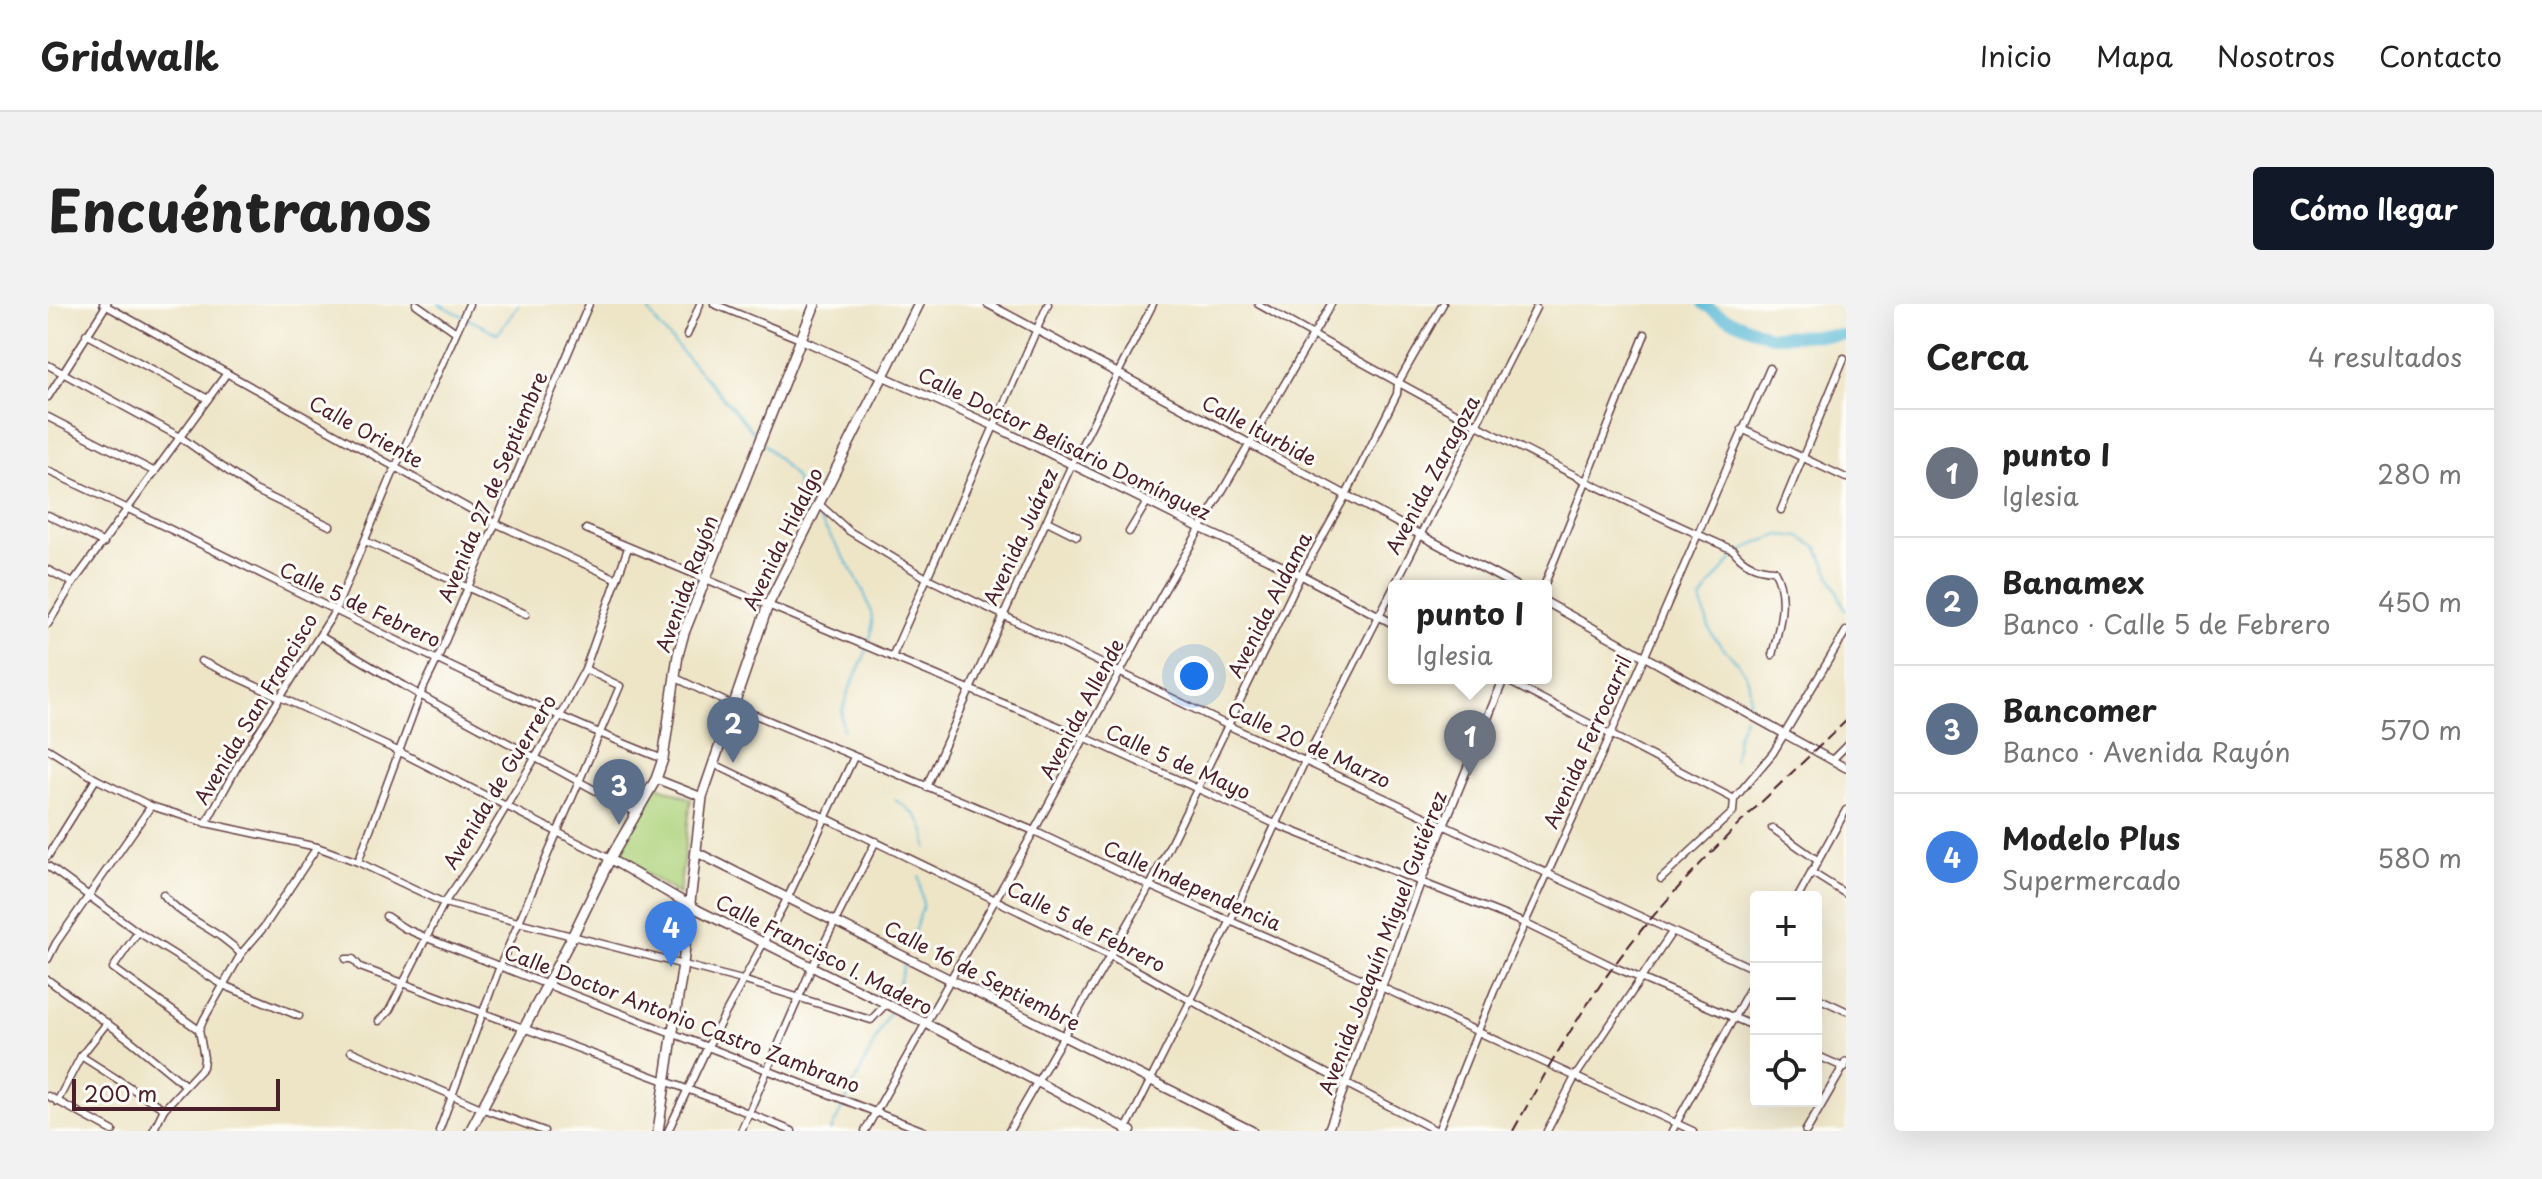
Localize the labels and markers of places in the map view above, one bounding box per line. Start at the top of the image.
pin: 2 [707,697,759,763]
pin: 1 [1444,710,1496,776]
pin: 3 [593,759,645,825]
pin: 4 [645,901,697,967]

